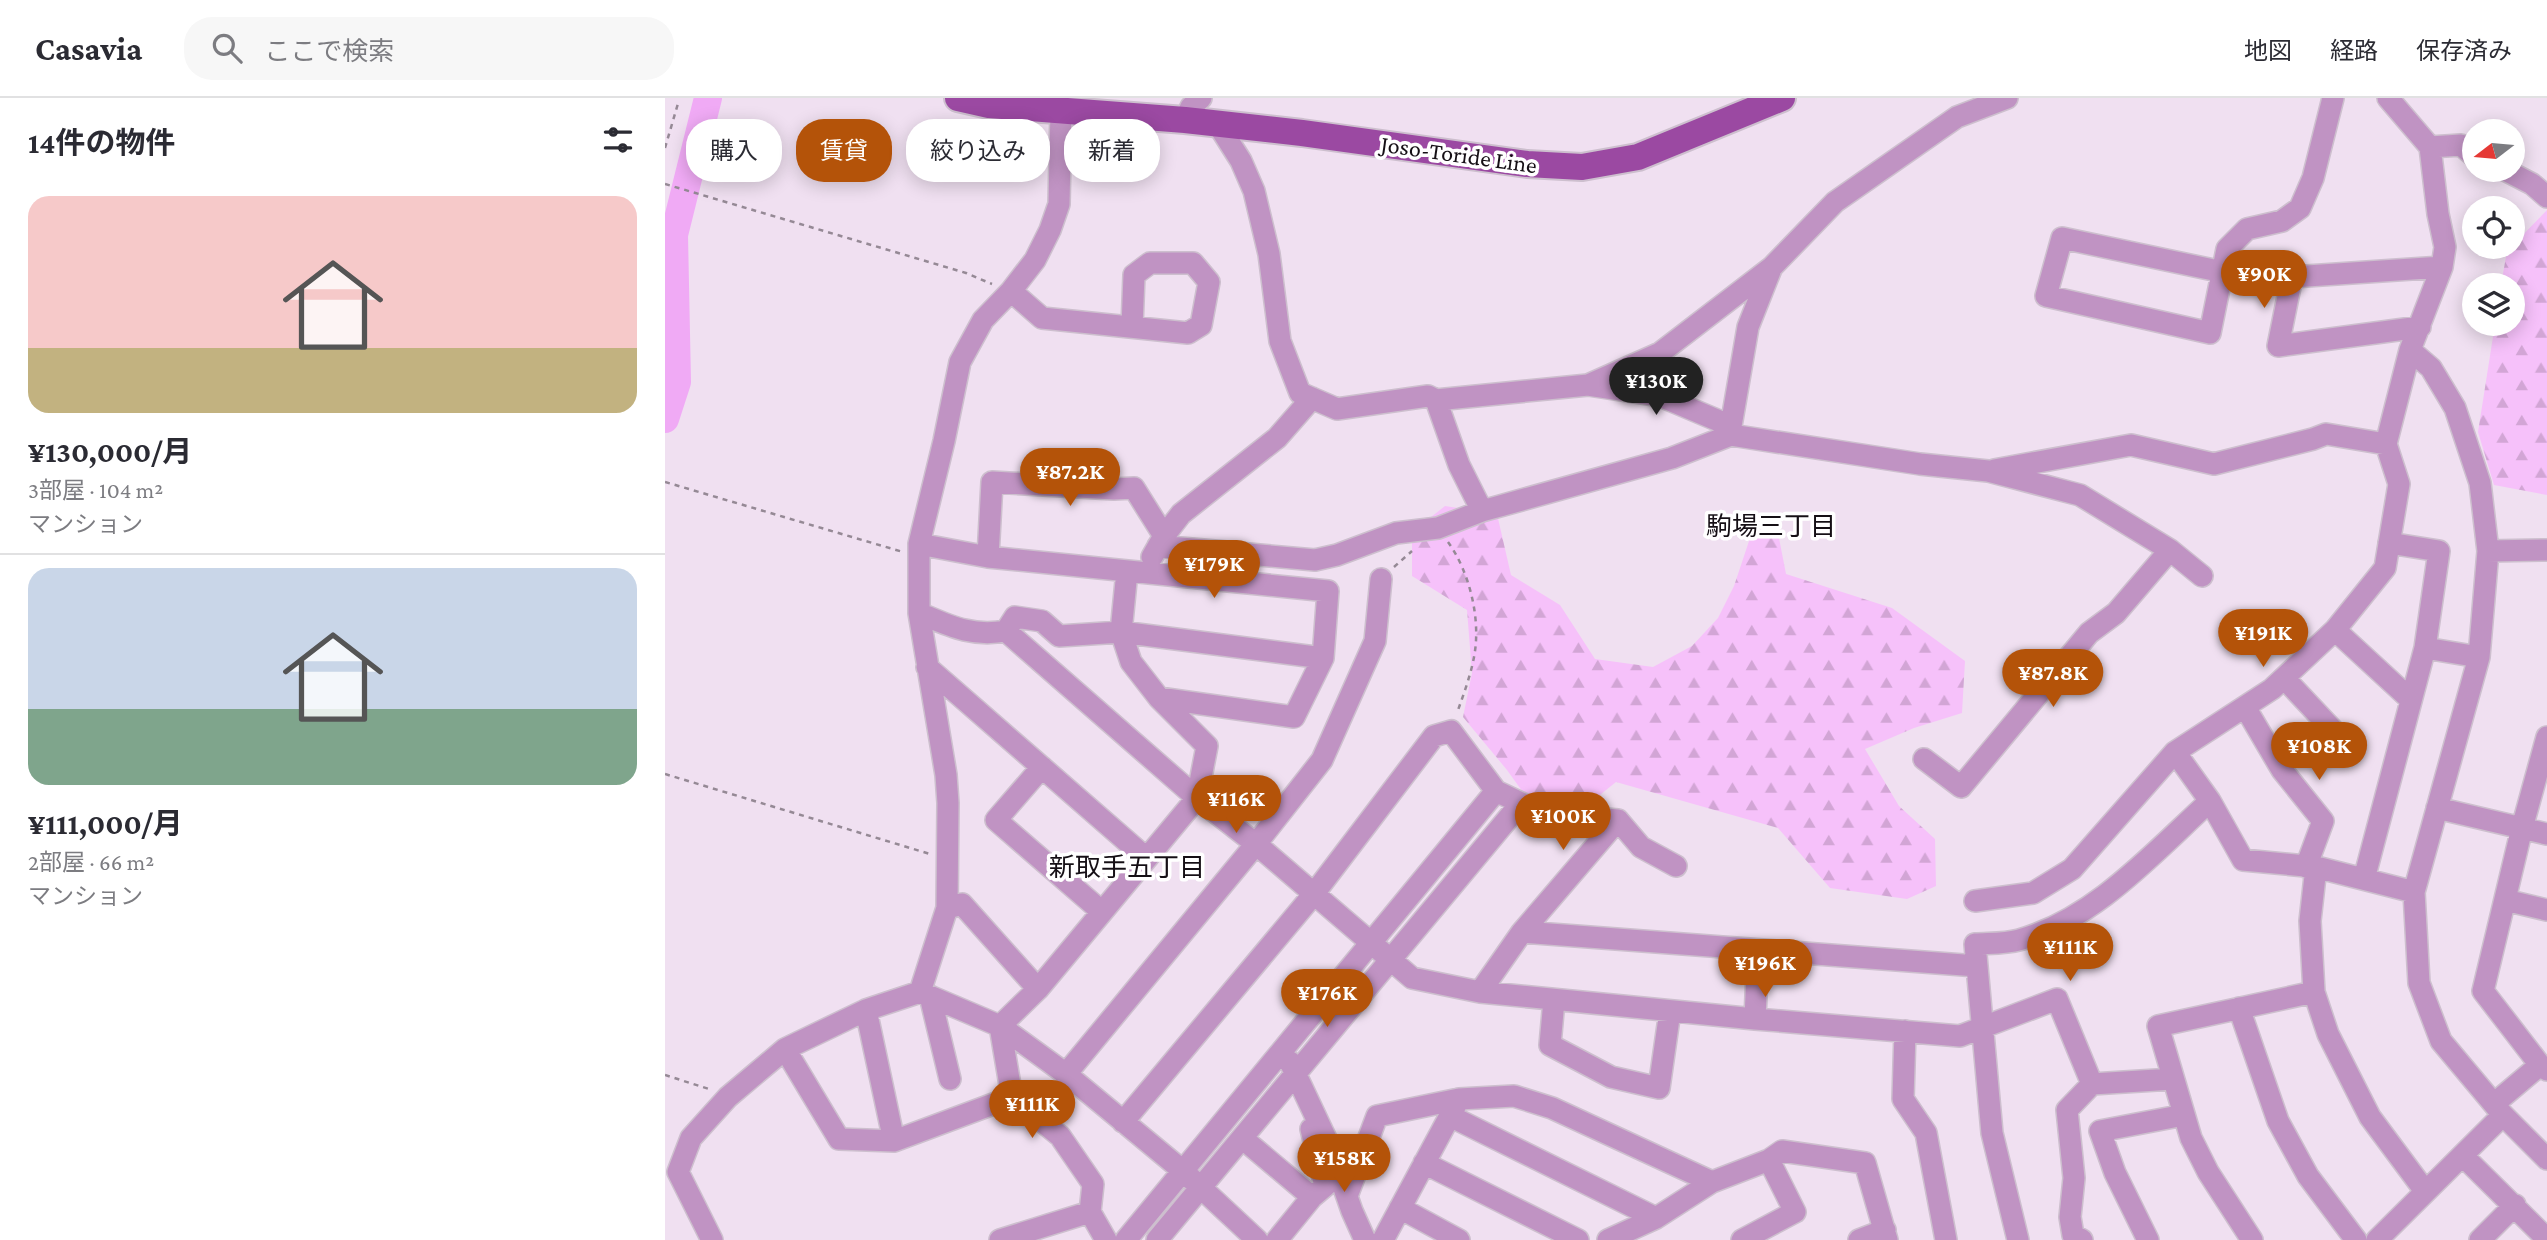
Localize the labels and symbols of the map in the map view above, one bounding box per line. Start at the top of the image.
north arrow [2462,119,2525,182]
street label: Joso-Toride Line [1377,129,1539,178]
pin: ¥90K [2223,250,2305,310]
pin: ¥130K [1607,358,1705,417]
pin: ¥87.2K [1013,448,1127,508]
district label: 駒場三丁目 [1706,512,1836,541]
pin: ¥179K [1165,540,1263,600]
pin: ¥191K [2214,610,2312,669]
pin: ¥87.8K [1996,650,2110,709]
pin: ¥108K [2270,722,2368,782]
pin: ¥116K [1187,776,1285,835]
pin: ¥100K [1514,792,1612,852]
district label: 新取手五丁目 [1049,853,1205,882]
pin: ¥111K [2021,924,2119,983]
pin: ¥196K [1716,940,1814,999]
pin: ¥176K [1278,970,1376,1029]
pin: ¥111K [983,1080,1081,1140]
pin: ¥158K [1295,1134,1393,1194]

